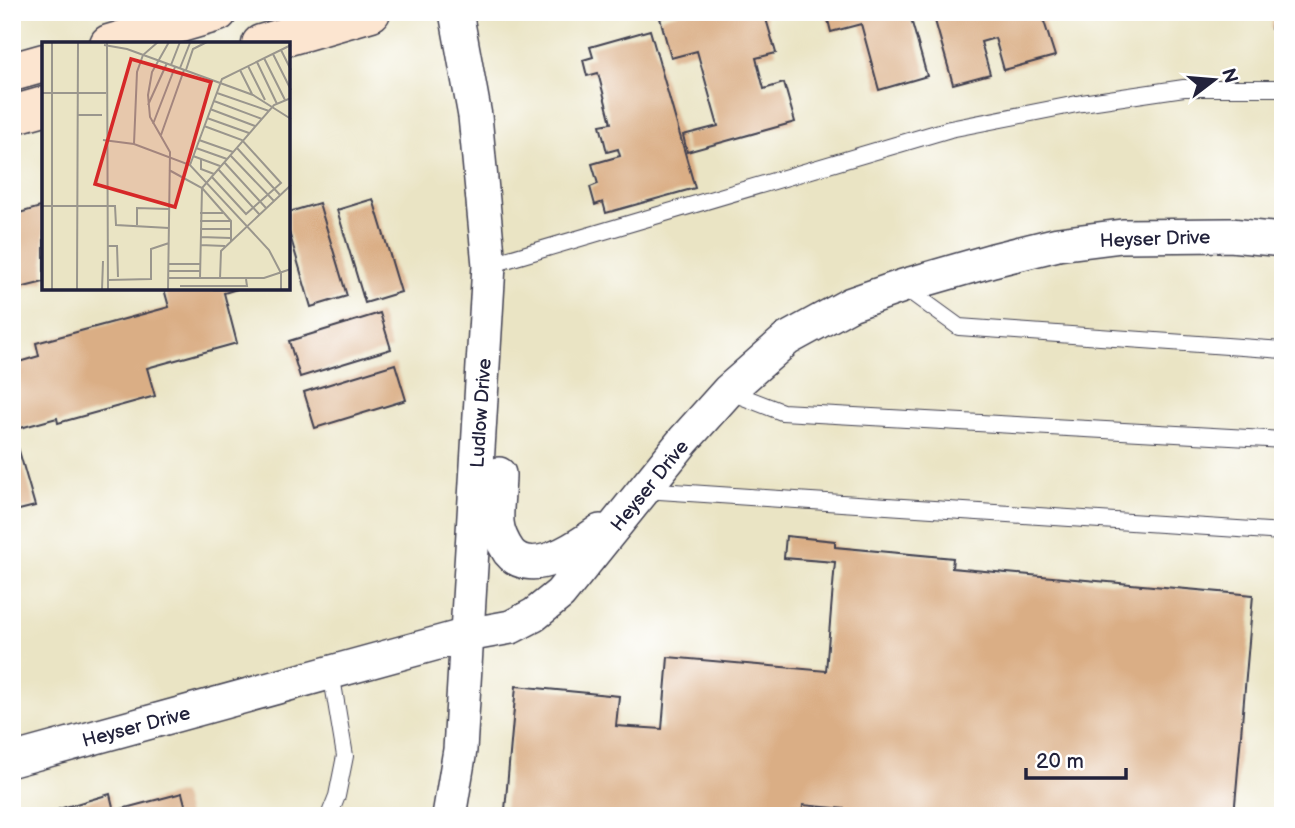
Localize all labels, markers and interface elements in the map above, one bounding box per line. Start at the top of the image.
inset map [42,42,290,290]
north arrow [1180,46,1250,116]
text: N [1216,66,1242,86]
street label: Heyser Drive [1099,226,1211,253]
street label: Ludlow Drive [466,358,497,469]
street label: Heyser Drive [606,436,694,536]
street label: Heyser Drive [80,702,193,753]
scale bar [1026,737,1125,781]
text: 20 m [1036,749,1084,774]

